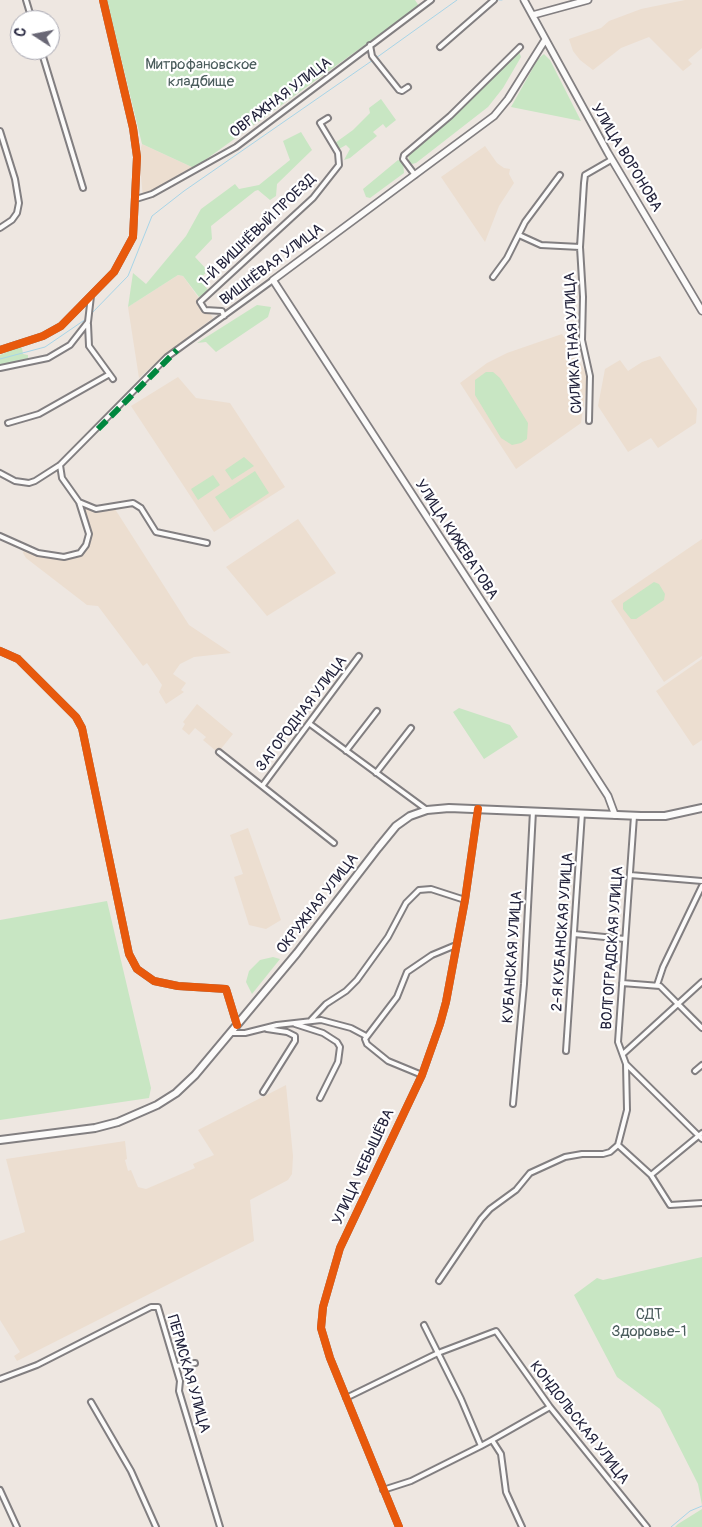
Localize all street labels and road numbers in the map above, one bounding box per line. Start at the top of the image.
street label: ОВРАЖНАЯ УЛИЦА [227,54,335,142]
street label: УЛИЦА ВОРОНОВА [587,101,665,215]
street label: 1-Й ВИШНЁВЫЙ ПРОЕЗД [196,171,320,291]
street label: ВИШНЁВАЯ УЛИЦА [217,220,327,310]
street label: СИЛИКАТНАЯ УЛИЦА [561,272,587,414]
street label: УЛИЦА КИЖЕВАТОВА [411,477,501,603]
street label: ЗАГОРОДНАЯ УЛИЦА [253,653,351,775]
street label: ОКРУЖНАЯ УЛИЦА [273,850,363,958]
street label: 2-Я КУБАНСКАЯ УЛИЦА [548,852,578,1012]
street label: ВОЛГОГРАДСКАЯ УЛИЦА [598,866,628,1030]
street label: КУБАНСКАЯ УЛИЦА [499,890,527,1024]
street label: УЛИЦА ЧЕБЫШЁВА [329,1106,399,1228]
street label: ПЕРМСКАЯ УЛИЦА [163,1313,213,1435]
street label: КОНДОЛЬСКАЯ УЛИЦА [525,1358,633,1488]

